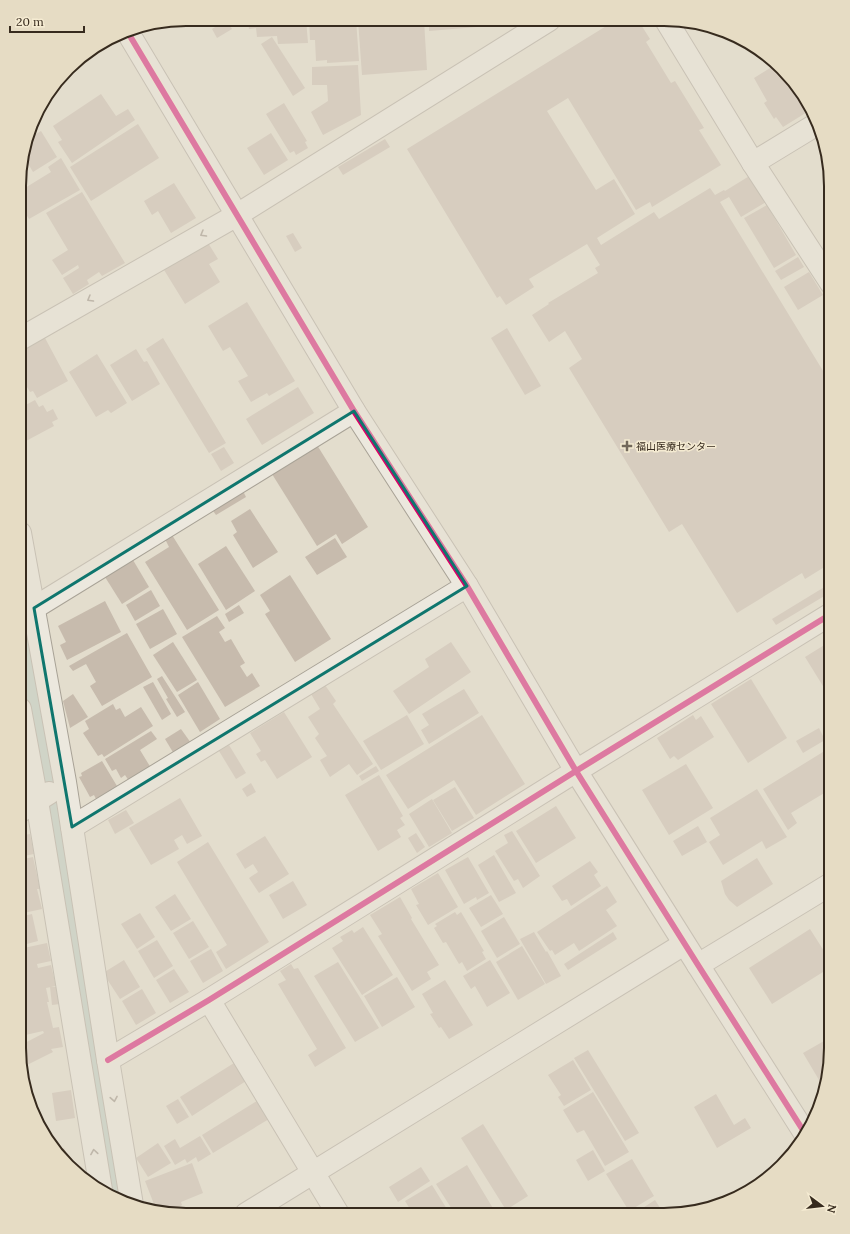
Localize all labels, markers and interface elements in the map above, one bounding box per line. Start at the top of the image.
scale bar [10,8,84,34]
text: 20 m [16,14,44,29]
one-way arrow [200,230,207,237]
one-way arrow [87,295,94,302]
marker: 福山医療センター [621,440,633,452]
place label: 福山医療センター [636,440,716,453]
one-way arrow [109,1095,118,1102]
one-way arrow [90,1148,99,1155]
north arrow [802,1186,842,1226]
text: N [824,1203,840,1215]

